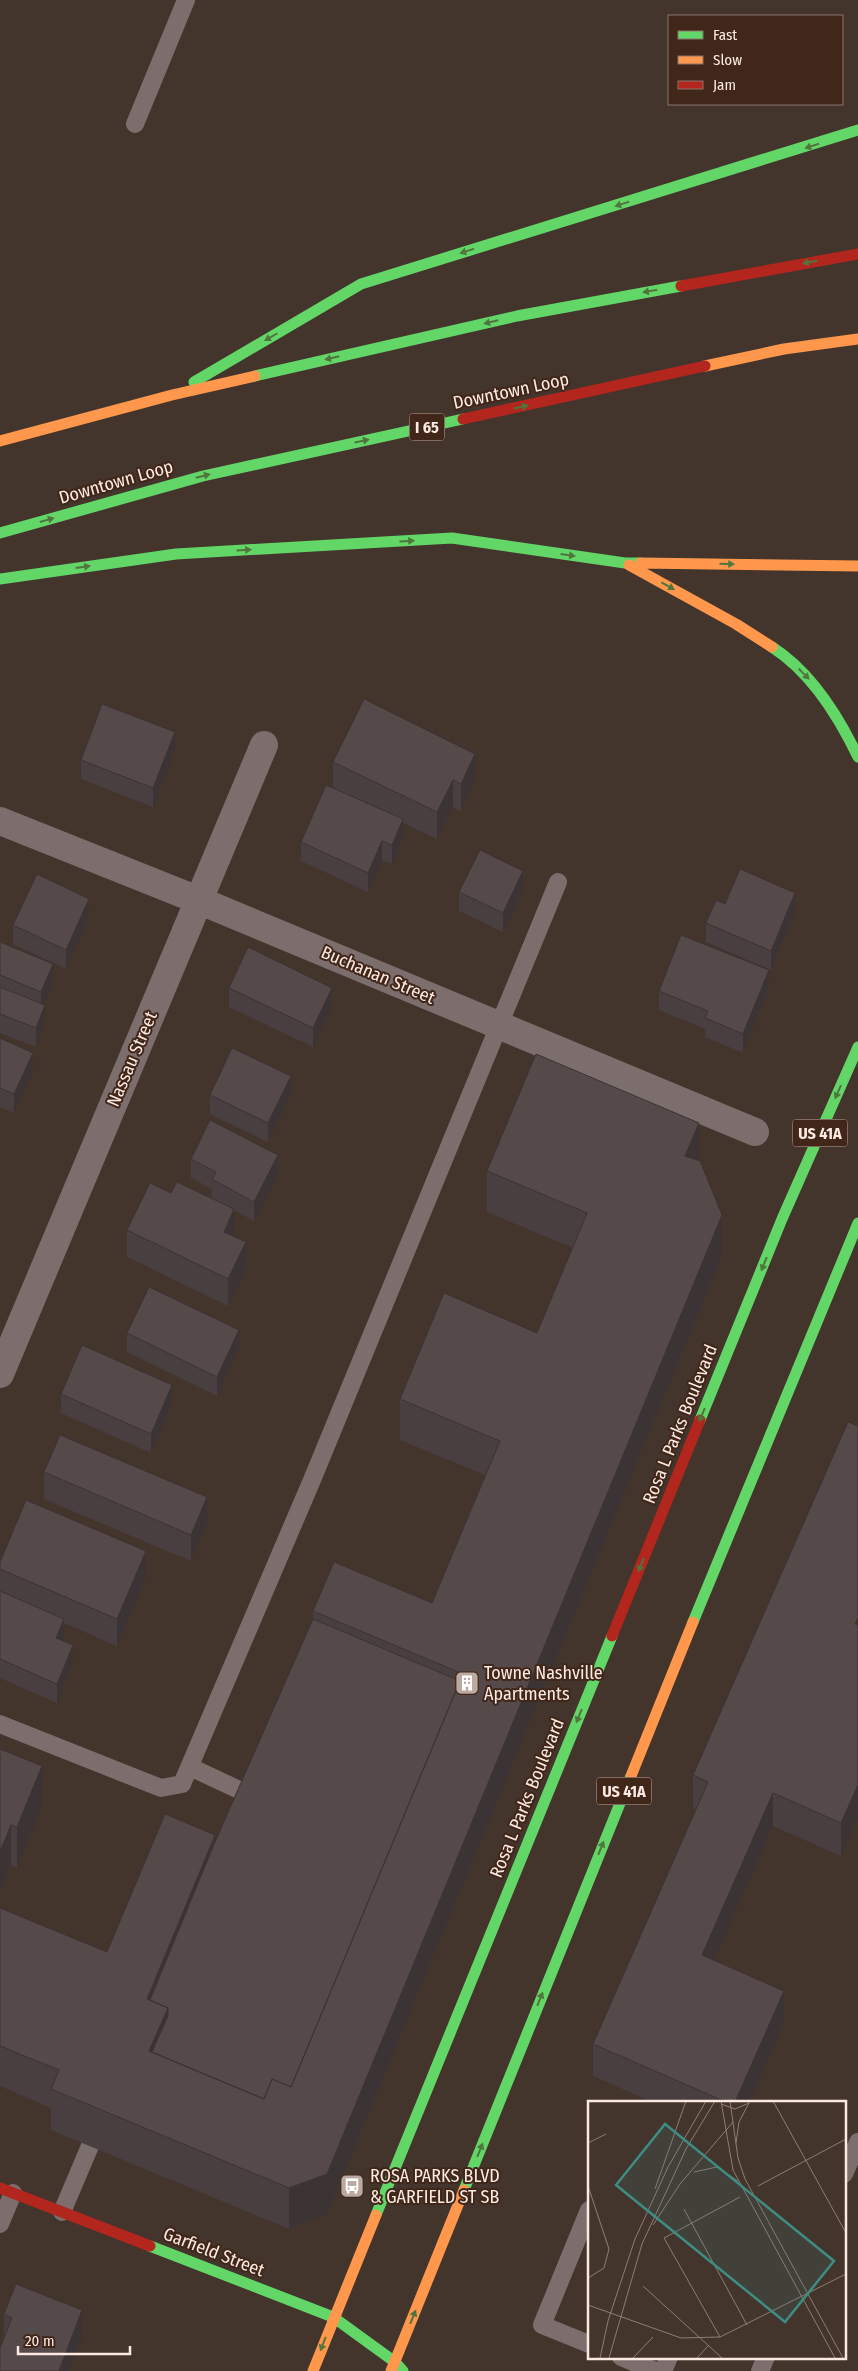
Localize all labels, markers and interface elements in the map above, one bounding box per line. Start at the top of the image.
legend [668,15,843,105]
text: Fast [713,26,737,44]
text: Slow [713,51,742,69]
text: Jam [713,76,736,94]
one-way arrow [804,142,819,150]
one-way arrow [614,200,629,208]
one-way arrow [459,248,474,256]
one-way arrow [802,259,818,267]
one-way arrow [642,288,658,296]
one-way arrow [483,318,498,326]
one-way arrow [264,332,277,341]
one-way arrow [325,354,340,362]
street label: Downtown Loop [451,368,571,414]
one-way arrow [513,403,528,411]
road number: I 65 [410,414,444,441]
one-way arrow [355,437,370,445]
street label: Downtown Loop [56,455,176,509]
one-way arrow [196,472,211,480]
one-way arrow [39,516,55,524]
one-way arrow [399,536,415,544]
one-way arrow [237,546,253,554]
one-way arrow [560,551,576,559]
one-way arrow [719,560,735,568]
one-way arrow [75,563,91,571]
one-way arrow [661,582,675,591]
one-way arrow [798,668,810,680]
street label: Buchanan Street [318,941,438,1009]
street label: Nassau Street [102,1008,162,1110]
one-way arrow [834,1085,842,1099]
road number: US 41A [792,1120,848,1146]
one-way arrow [760,1257,768,1272]
street label: Rosa L Parks Boulevard [638,1341,722,1507]
one-way arrow [698,1408,706,1422]
one-way arrow [637,1558,645,1573]
place label: Towne Nashville Apartments [484,1662,603,1705]
building icon: Towne Nashville Apartments [454,1670,480,1696]
one-way arrow [575,1708,583,1723]
street label: Rosa L Parks Boulevard [485,1715,569,1881]
road number: US 41A [596,1778,652,1804]
one-way arrow [597,1840,605,1855]
one-way arrow [537,1992,545,2006]
inset map [588,2101,846,2358]
one-way arrow [477,2142,484,2157]
place label: ROSA PARKS BLVD & GARFIELD ST SB [370,2165,500,2208]
bus stop icon: ROSA PARKS BLVD & GARFIELD ST SB [339,2173,365,2199]
street label: Garfield Street [160,2223,268,2281]
one-way arrow [410,2309,417,2324]
scale bar [18,2324,130,2356]
text: 20 m [25,2332,55,2350]
one-way arrow [319,2337,327,2352]

